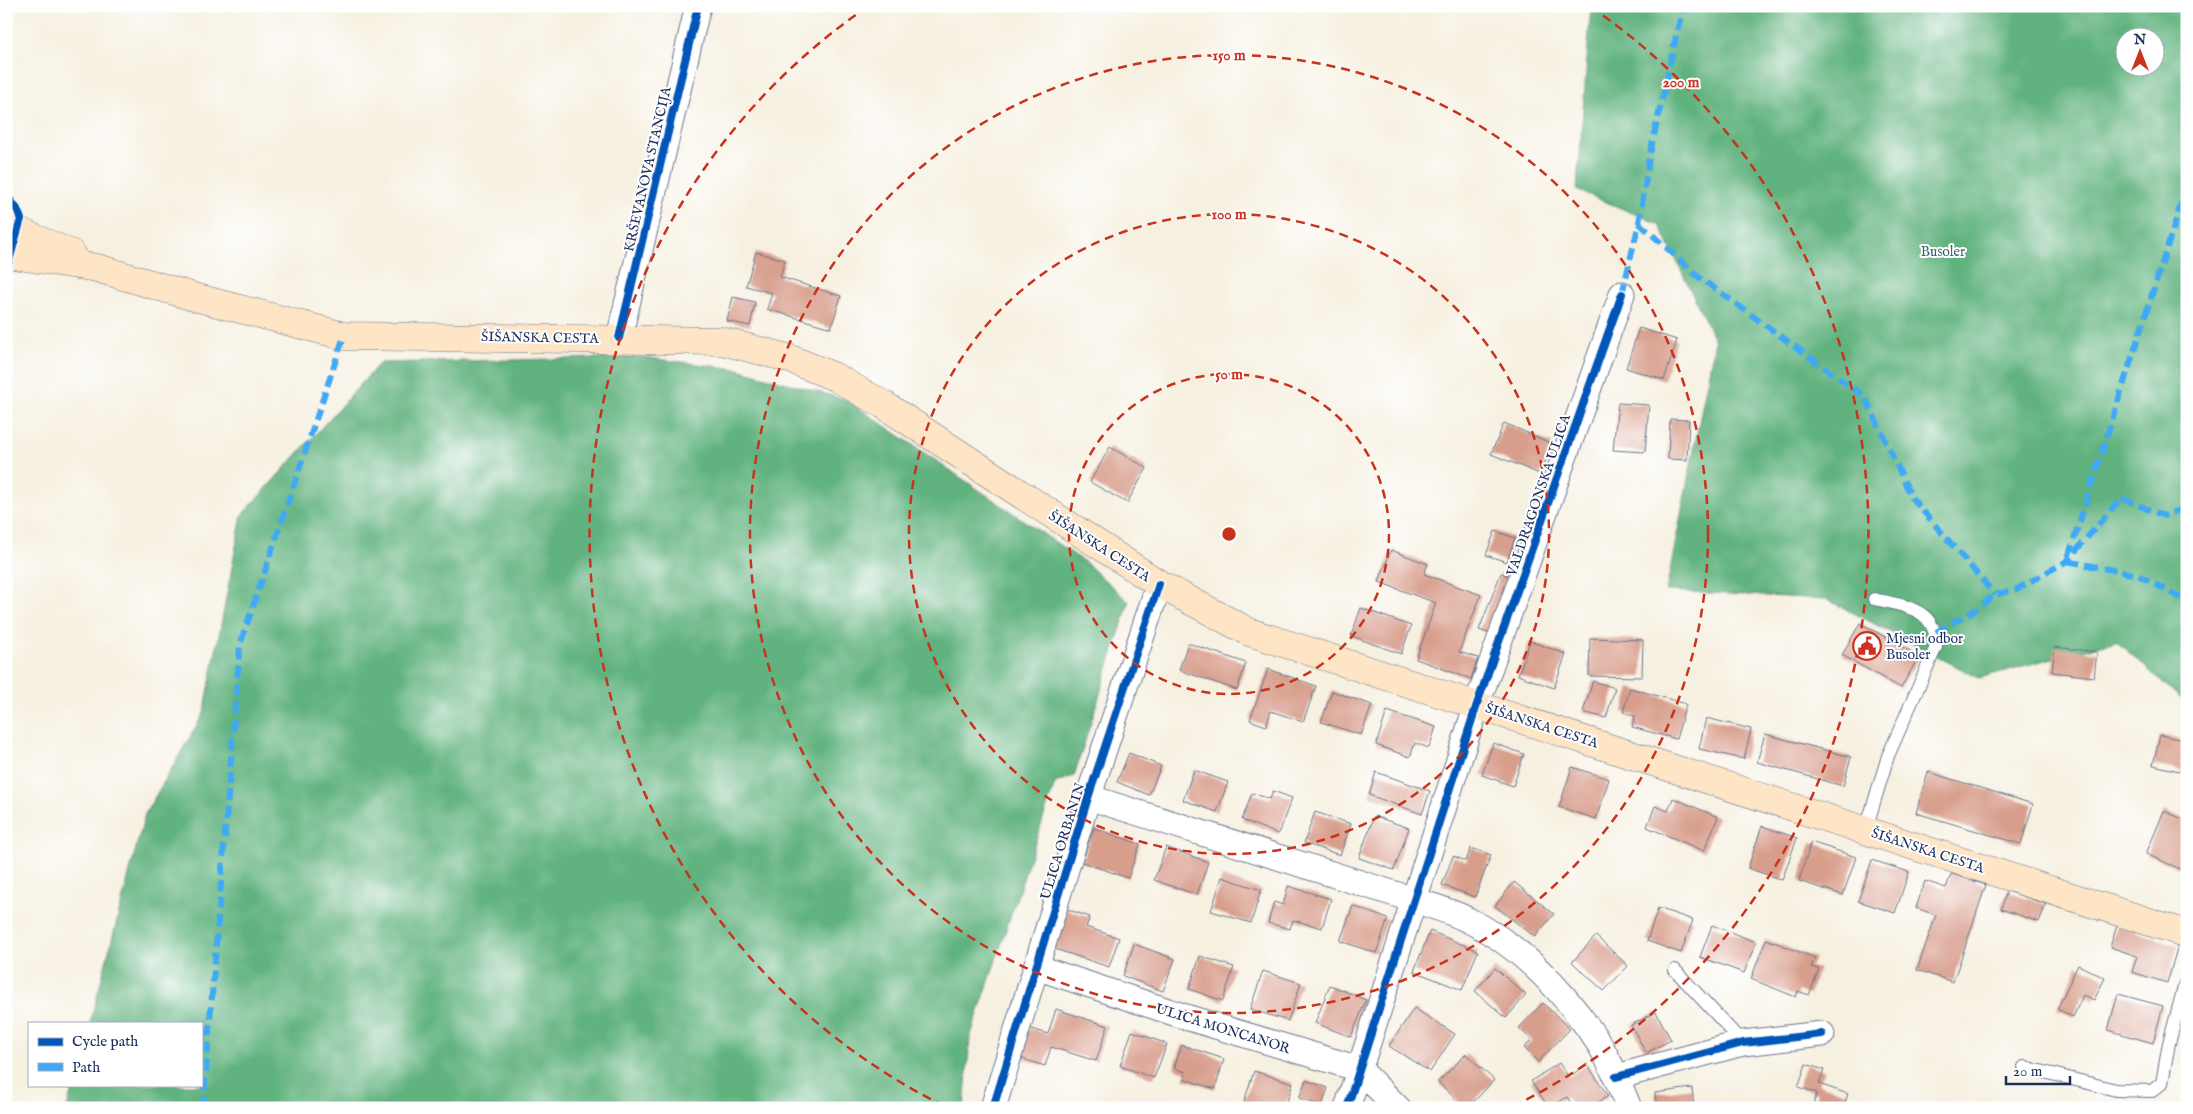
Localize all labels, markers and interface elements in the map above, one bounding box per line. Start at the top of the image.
north arrow [2116,28,2166,78]
text: N [2133,31,2146,49]
text: 150 m [1212,46,1246,65]
text: 200 m [1663,73,1700,92]
street label: KRŠEVANOVA STANCIJA [619,84,676,254]
text: 100 m [1211,205,1247,224]
park label: Busoler [1921,243,1965,261]
street label: ŠIŠANSKA CESTA [481,327,600,348]
text: 50 m [1215,365,1243,384]
street label: VALDRAGONSKA ULICA [1502,411,1575,580]
street label: ŠIŠANSKA CESTA [1045,506,1155,587]
centre of rings [1220,525,1238,543]
place label: Mjesni odbor Busoler [1886,630,1963,664]
public building icon: Mjesni odbor Busoler [1852,631,1882,661]
street label: ŠIŠANSKA CESTA [1483,698,1601,753]
street label: ULICA ORBANIN [1037,781,1089,902]
street label: ŠIŠANSKA CESTA [1869,823,1987,878]
street label: ULICA MONCANOR [1153,1000,1293,1058]
legend [28,1022,202,1086]
text: Cycle path [72,1032,138,1051]
scale bar [2006,1054,2069,1086]
text: Path [72,1058,100,1077]
text: 20 m [2013,1062,2043,1081]

